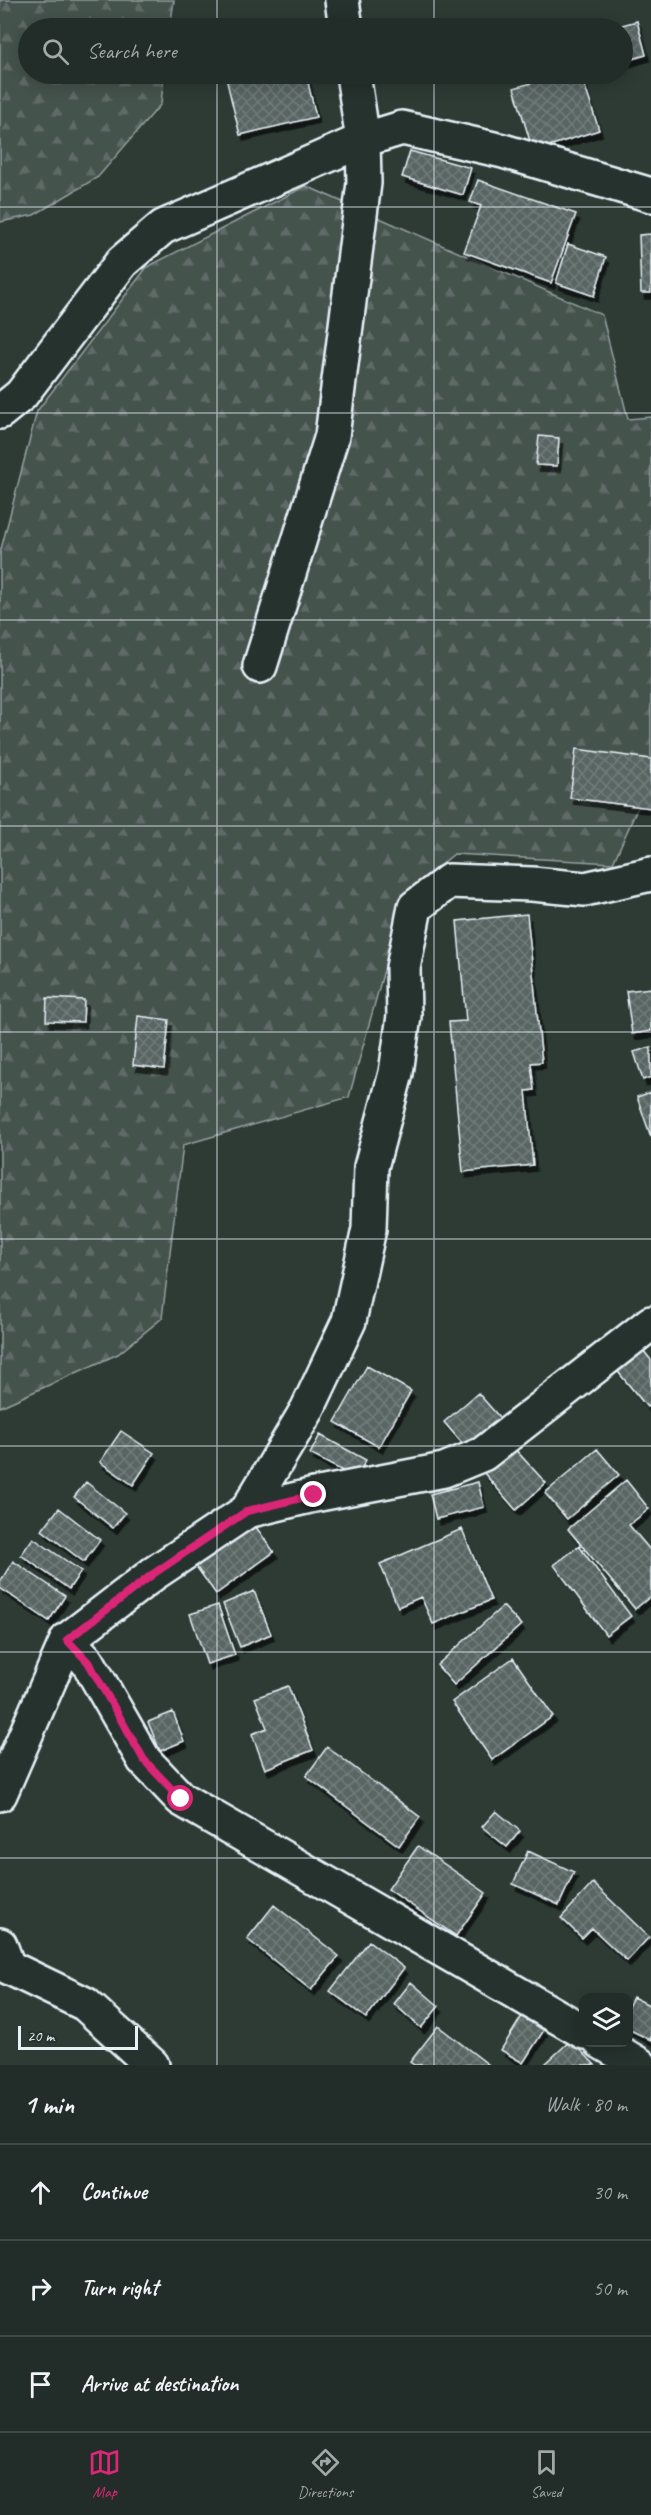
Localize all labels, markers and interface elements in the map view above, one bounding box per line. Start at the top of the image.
search box [18,18,633,84]
icon: search [39,35,72,68]
text: Search here [87,37,177,65]
route end [300,1481,326,1507]
route start [167,1785,193,1811]
map controls [579,1993,633,2047]
button: layers [579,1993,633,2047]
scale bar [18,2023,138,2050]
text: 20 m [27,2026,54,2046]
text: 1 min [24,2088,74,2121]
text: Walk · 80 m [546,2092,627,2117]
icon: ahead [24,2176,57,2209]
text: Continue [81,2178,147,2206]
text: 30 m [593,2180,627,2205]
icon: right [24,2272,57,2305]
text: Turn right [81,2274,158,2302]
text: 50 m [593,2276,627,2301]
icon: arrive [24,2368,57,2401]
text: Arrive at destination [81,2370,238,2398]
tab: Map [88,2446,121,2502]
tab: Directions [298,2446,353,2502]
tab: Saved [530,2446,563,2502]

